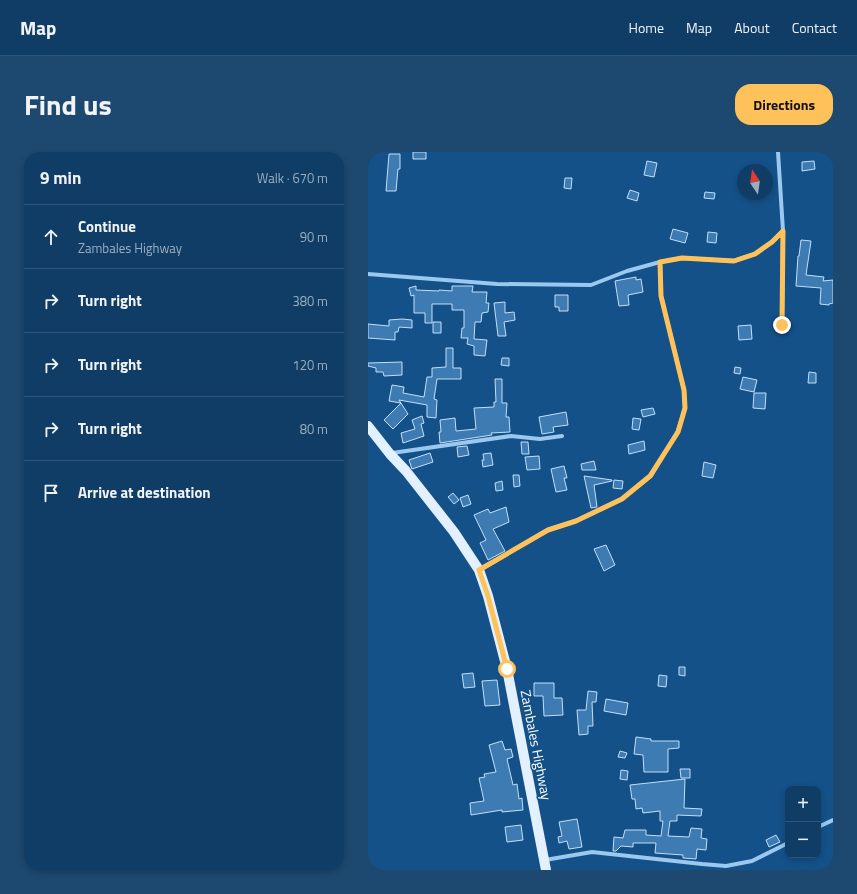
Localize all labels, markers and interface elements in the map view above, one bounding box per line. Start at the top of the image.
text: Map [20,13,56,42]
text: Home [629,17,664,38]
text: Map [686,17,712,38]
text: About [734,17,770,38]
text: Contact [792,17,837,38]
text: Find us [24,83,112,126]
button: Directions [735,84,833,125]
north arrow [737,164,773,200]
text: 9 min [40,165,81,191]
text: Walk · 670 m [257,168,328,188]
text: Continue [78,215,136,238]
icon: ahead [40,226,62,248]
text: 90 m [300,227,328,247]
text: Zambales Highway [78,238,182,258]
text: Turn right [78,289,142,312]
icon: right [40,290,62,312]
text: 380 m [292,291,328,311]
route end [773,316,791,334]
text: Turn right [78,353,142,376]
icon: right [40,354,62,376]
text: 120 m [292,355,328,375]
text: Turn right [78,417,142,440]
icon: right [40,418,62,440]
text: 80 m [300,419,328,439]
text: Arrive at destination [78,481,211,504]
icon: arrive [40,482,62,504]
route start [498,660,516,678]
street label: Zambales Highway [516,688,558,802]
map controls [785,786,821,858]
button: + [785,786,821,822]
button: − [785,822,821,858]

